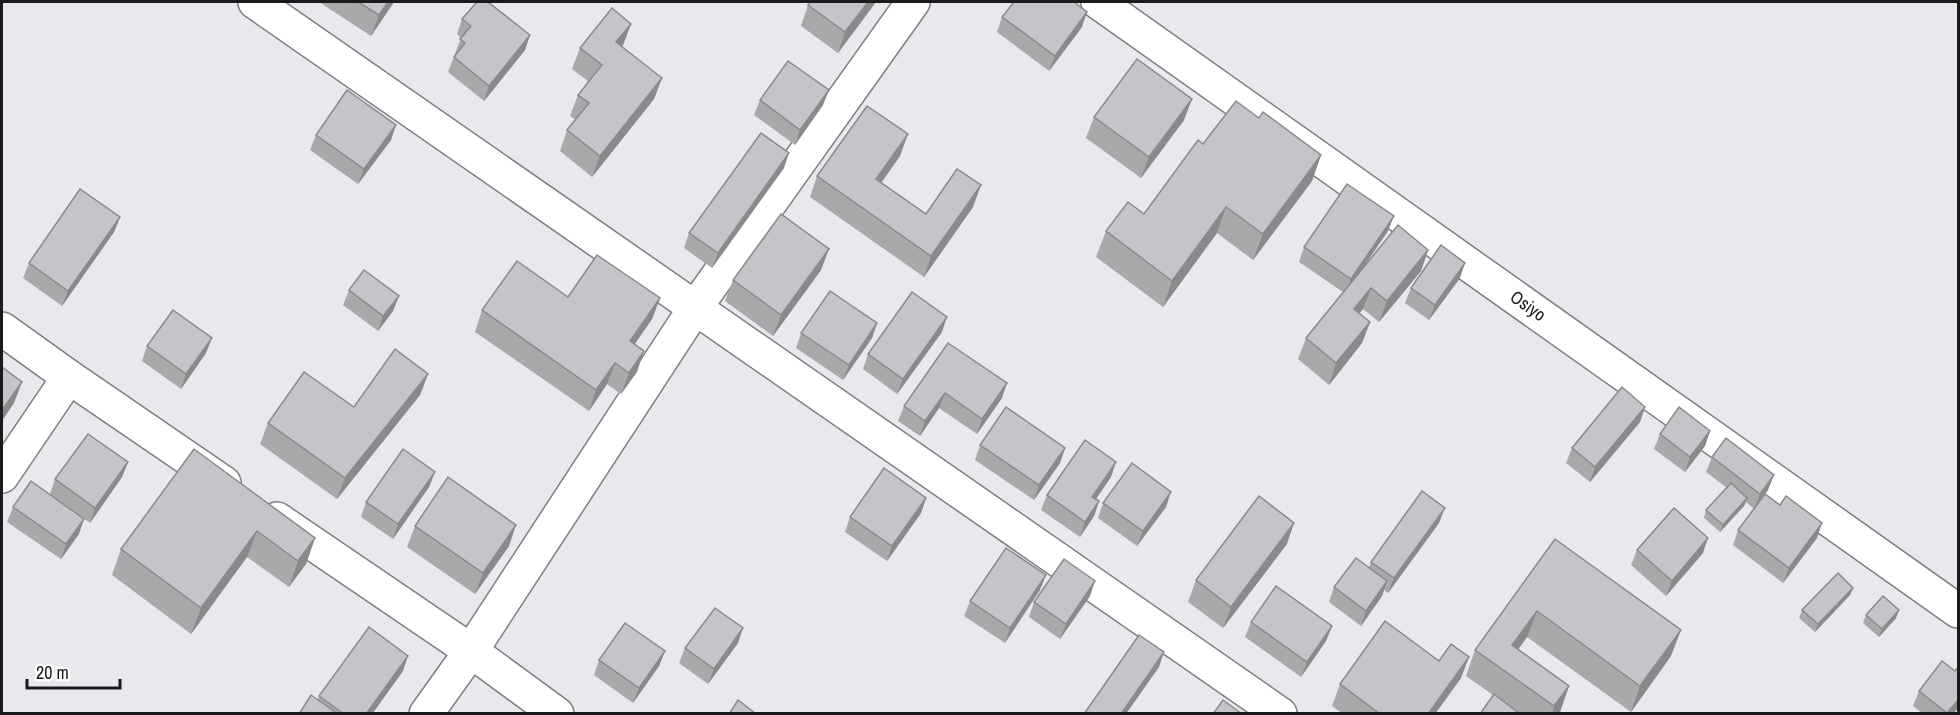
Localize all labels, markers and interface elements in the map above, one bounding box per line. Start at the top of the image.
street label: Osiyo [1505,284,1551,327]
scale bar [27,652,120,690]
text: 20 m [36,660,69,685]

